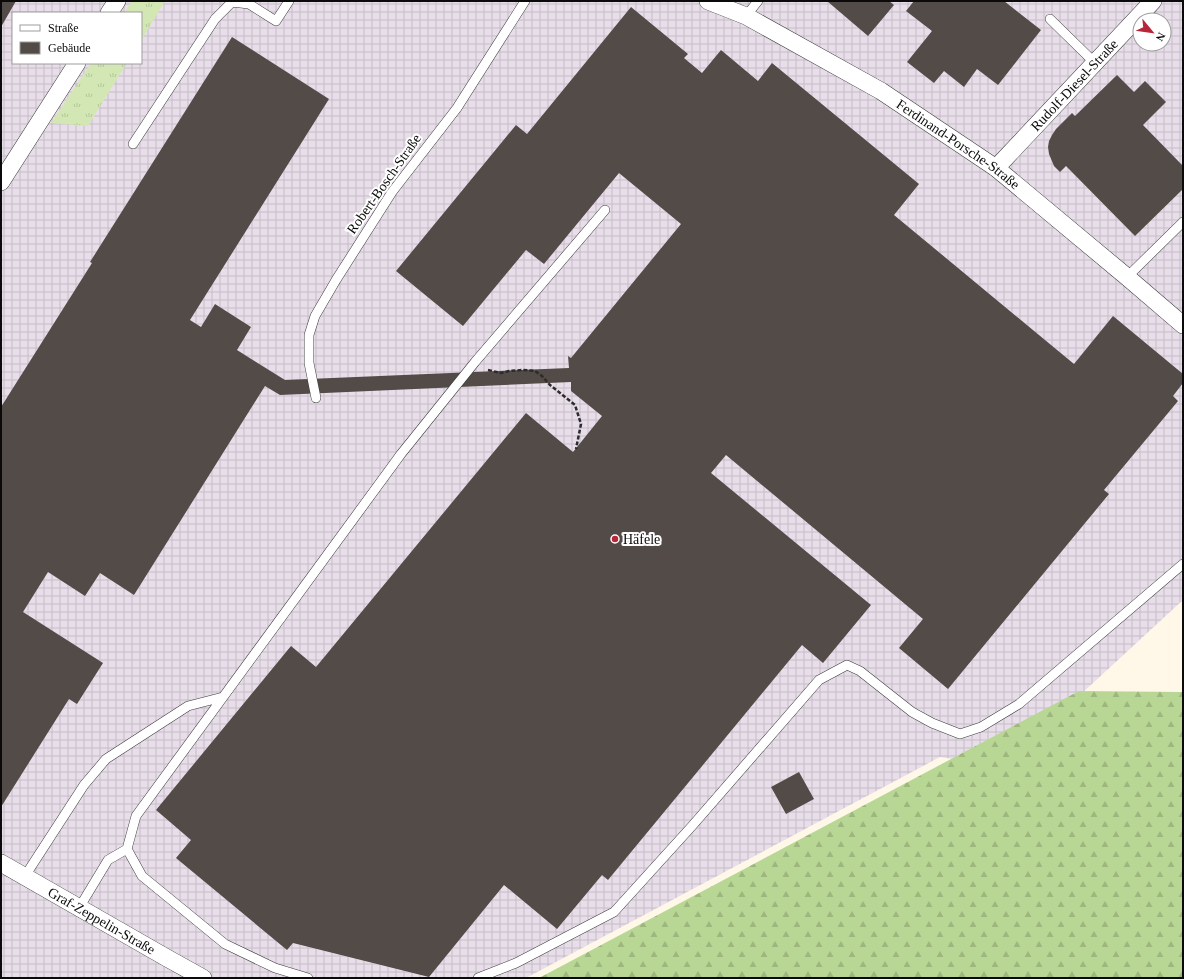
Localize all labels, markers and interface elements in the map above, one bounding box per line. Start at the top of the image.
legend [12,12,142,64]
north arrow [1132,12,1172,52]
text: Straße [48,21,79,35]
text: N [1154,30,1168,43]
street label: Rudolf-Diesel-Straße [1028,36,1121,134]
text: Gebäude [48,41,91,55]
street label: Ferdinand-Porsche-Straße [894,96,1023,192]
street label: Robert-Bosch-Straße [344,131,424,237]
place label: Häfele [623,532,660,547]
marker: Häfele [610,534,620,544]
street label: Graf-Zeppelin-Straße [46,884,158,957]

